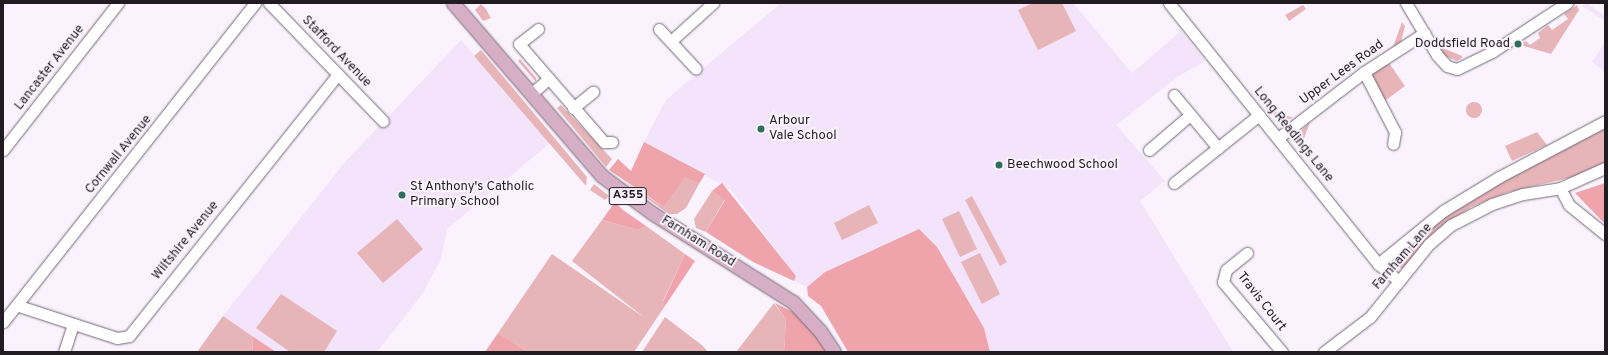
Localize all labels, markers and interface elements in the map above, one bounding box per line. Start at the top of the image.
street label: Stafford Avenue [298,13,374,91]
street label: Lancaster Avenue [12,22,88,114]
place label: Doddsfield Road [1415,36,1510,52]
street label: Upper Lees Road [1297,37,1387,109]
marker: Doddsfield Road [1513,39,1523,49]
street label: Long Readings Lane [1250,84,1336,186]
street label: Cornwall Avenue [82,112,156,198]
place label: Arbour Vale School [769,114,837,145]
marker: Arbour Vale School [756,124,766,134]
place label: Beechwood School [1007,157,1118,173]
marker: Beechwood School [994,160,1004,170]
place label: St Anthony's Catholic Primary School [410,180,535,211]
road number: A355 [608,186,648,206]
marker: St Anthony's Catholic Primary School [397,190,407,200]
street label: Wiltshire Avenue [149,198,223,284]
street label: Farnham Road [658,213,738,271]
street label: Farnham Lane [1370,221,1436,293]
street label: Travis Court [1233,269,1289,335]

